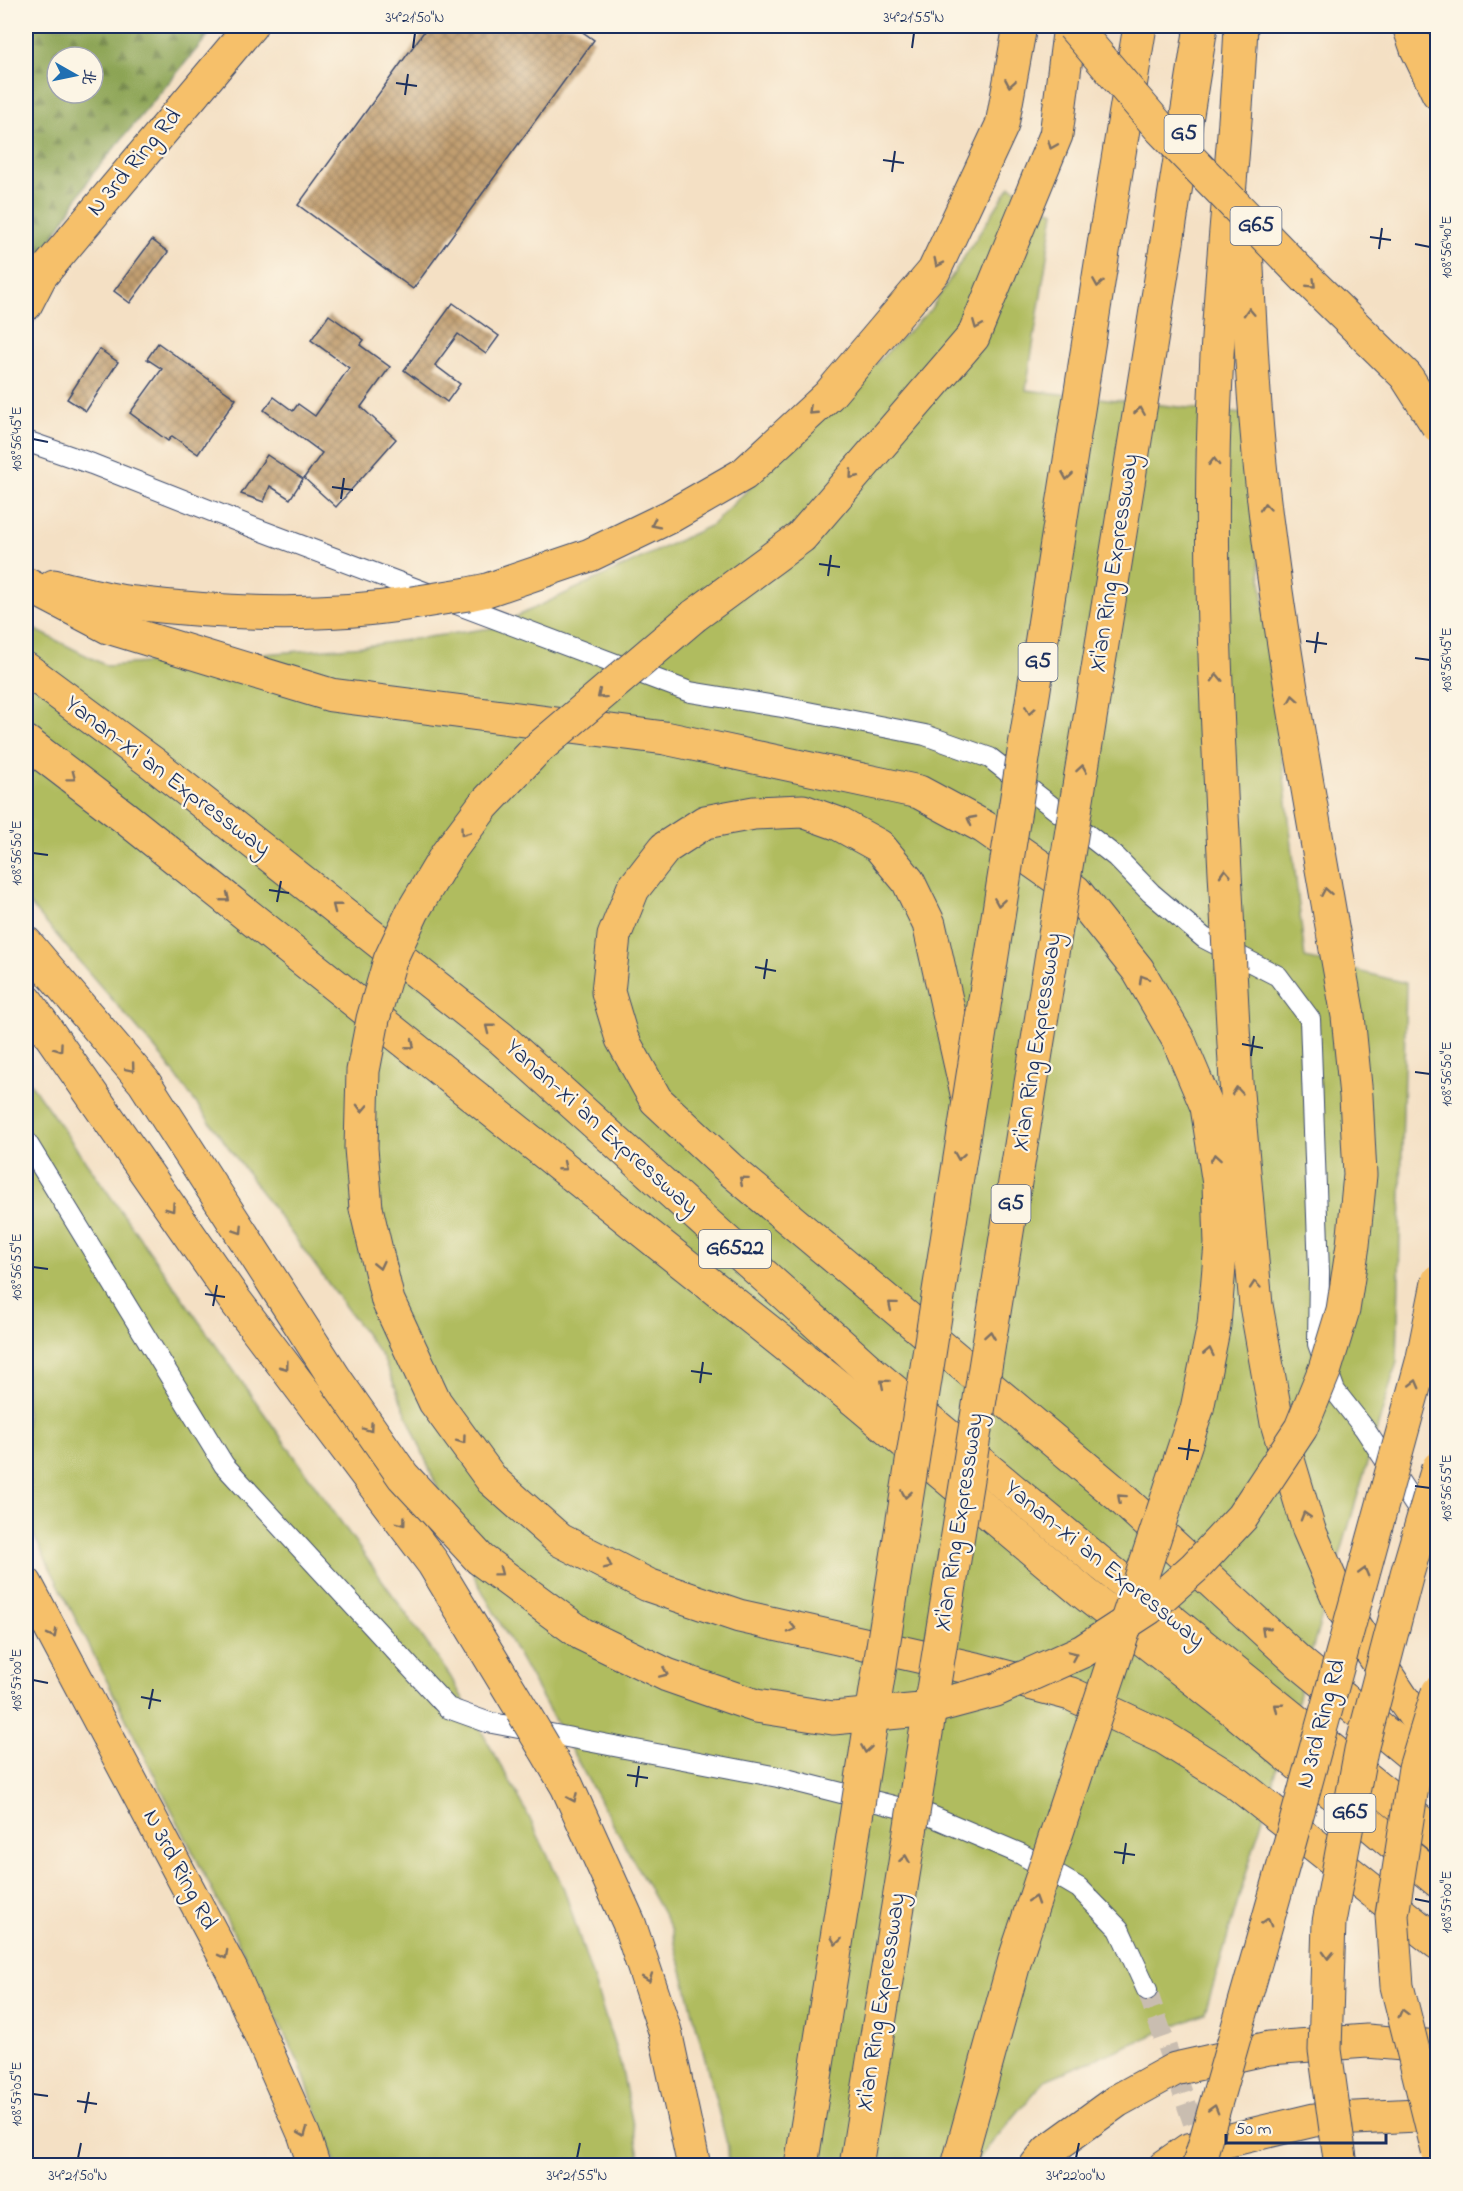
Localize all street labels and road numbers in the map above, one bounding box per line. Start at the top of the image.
street label: N 3rd Ring Rd [79,101,191,225]
road number: G5 [1164,115,1204,153]
road number: G65 [1230,207,1282,245]
street label: Xi'an Ring Expressway [1080,451,1151,675]
road number: G5 [1018,643,1058,681]
street label: Yanan-Xi 'an Expressway [56,688,277,867]
street label: Xi'an Ring Expressway [1003,930,1074,1154]
street label: Yanan-Xi 'an Expressway [496,1031,706,1225]
road number: G5 [992,1185,1030,1223]
road number: G6522 [699,1230,771,1268]
street label: Xi'an Ring Expressway [925,1410,996,1634]
street label: Yanan-Xi 'an Expressway [995,1473,1212,1658]
street label: N 3rd Ring Rd [1288,1655,1356,1792]
road number: G65 [1324,1794,1376,1832]
street label: N 3rd Ring Rd [133,1803,226,1937]
street label: Xi'an Ring Expressway [847,1890,918,2114]

